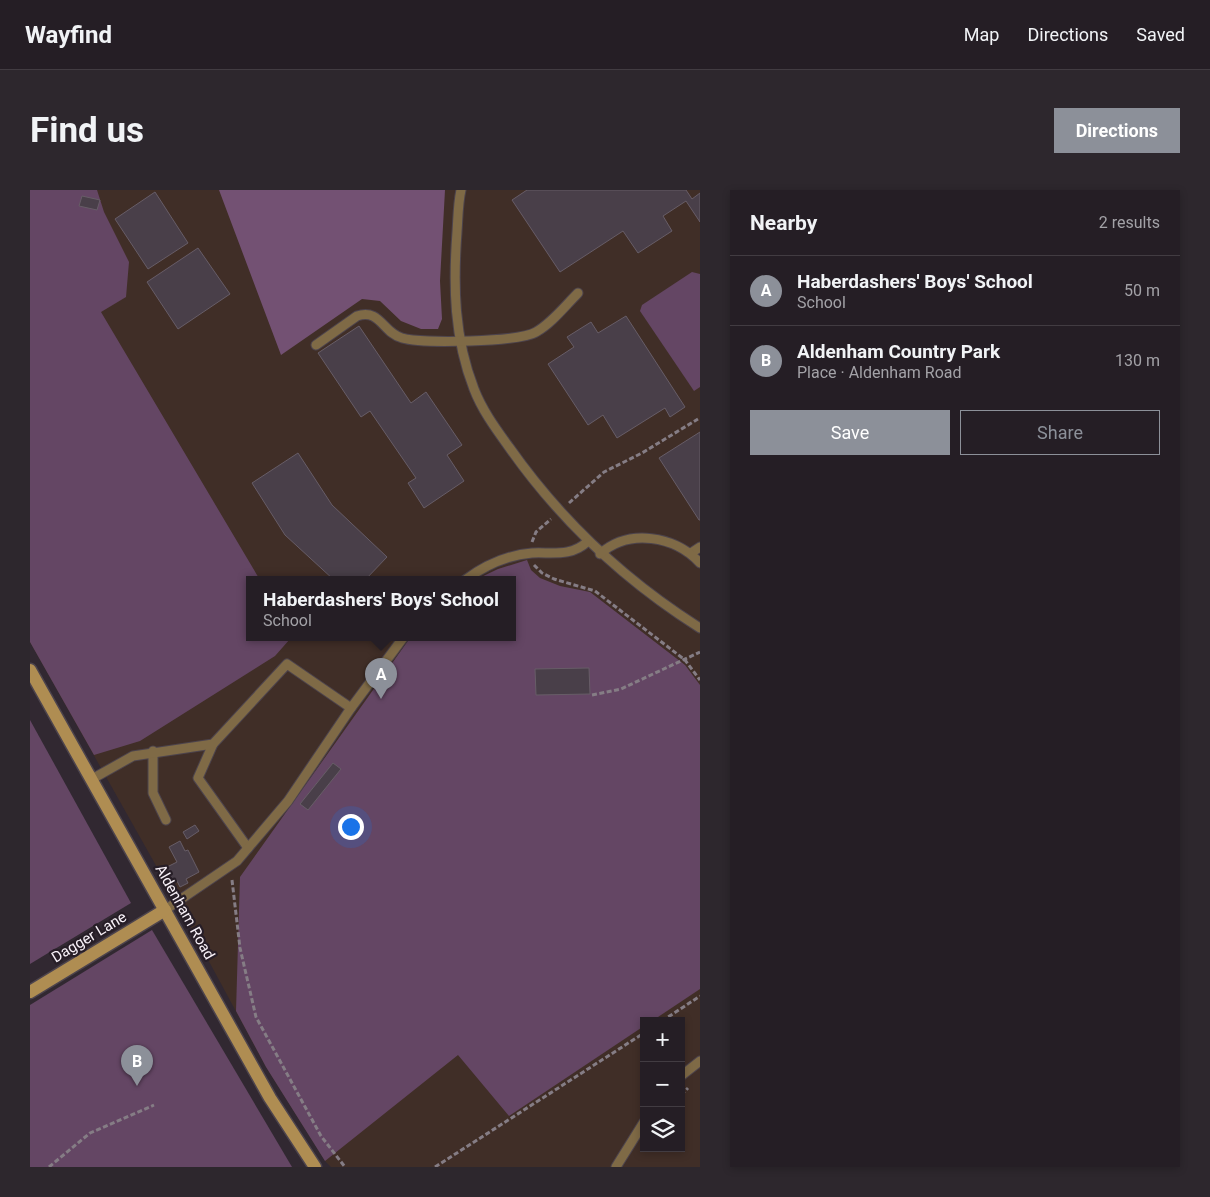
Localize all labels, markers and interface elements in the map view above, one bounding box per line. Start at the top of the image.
text: Wayfind [25,21,112,49]
text: Map [964,24,999,45]
text: Directions [1027,24,1108,45]
text: Saved [1136,24,1185,45]
button: Directions [1054,108,1180,153]
text: Find us [30,110,144,151]
text: Nearby [750,211,817,235]
text: 2 results [1099,213,1160,232]
text: Haberdashers' Boys' School [797,270,1033,293]
text: A [761,281,771,300]
text: 50 m [1124,281,1160,300]
text: School [797,293,846,312]
text: Aldenham Country Park [797,340,1000,363]
text: B [761,351,771,370]
text: 130 m [1115,351,1160,370]
text: Place · Aldenham Road [797,363,962,382]
button: Save [750,410,950,455]
button: Share [960,410,1160,455]
popup [246,576,516,641]
text: Haberdashers' Boys' School [263,588,499,611]
text: School [263,611,312,630]
pin: A [365,658,397,699]
your location [338,814,364,840]
street label: Aldenham Road [151,861,219,963]
street label: Dagger Lane [48,908,130,966]
map controls [640,1017,685,1152]
button: + [640,1017,685,1062]
pin: B [121,1045,153,1086]
button: − [640,1062,685,1107]
button: layers [640,1107,685,1152]

